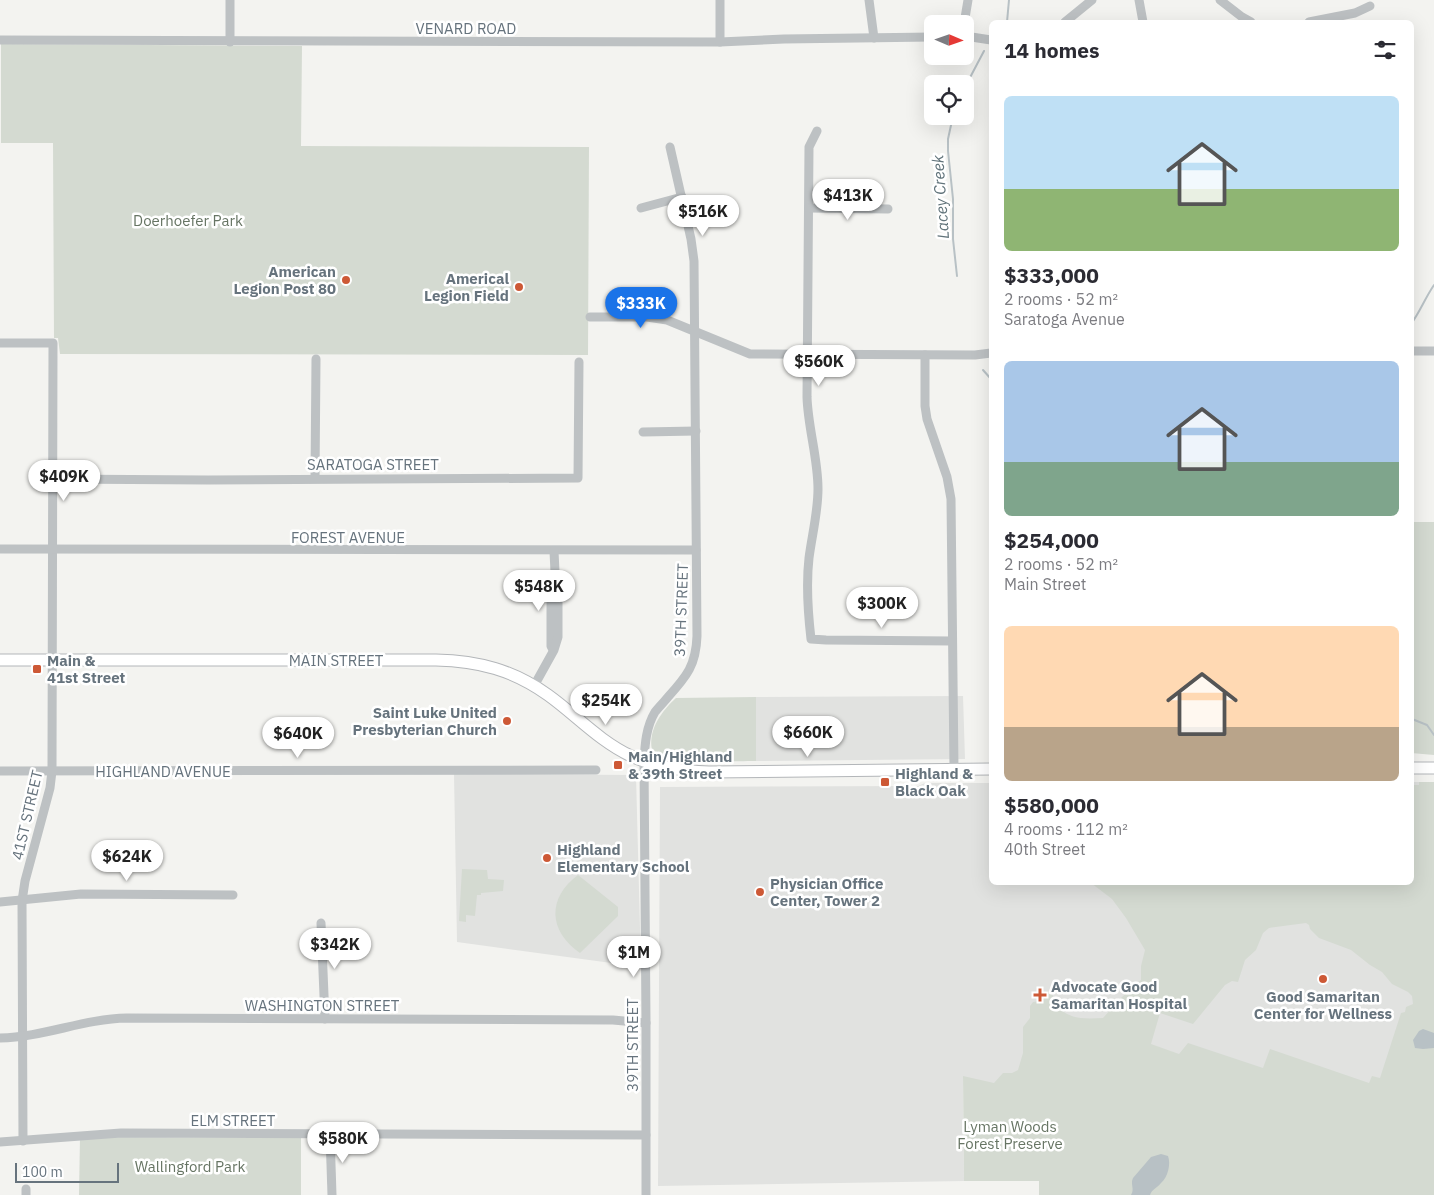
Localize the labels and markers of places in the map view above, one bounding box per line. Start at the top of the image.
pin: $413K [813,178,883,221]
pin: $516K [668,194,738,237]
place label: American Legion Post 80 [234,262,336,298]
place label: Americal Legion Field [424,269,509,305]
marker: American Legion Post 80 [340,274,352,286]
marker: Americal Legion Field [513,281,525,293]
pin: $333K [606,286,676,329]
pin: $560K [784,344,854,387]
pin: $409K [29,460,99,502]
pin: $548K [504,570,574,612]
pin: $300K [847,586,917,629]
place label: Main & 41st Street [47,651,126,687]
marker: Main & 41st Street [31,663,43,675]
pin: $254K [571,684,641,726]
place label: Saint Luke United Presbyterian Church [353,703,497,739]
marker: Saint Luke United Presbyterian Church [501,715,513,727]
pin: $640K [263,716,333,759]
pin: $660K [773,716,843,758]
place label: Main/Highland & 39th Street [628,747,732,783]
marker: Main/Highland & 39th Street [612,759,624,771]
place label: Highland & Black Oak [895,764,973,800]
marker: Highland & Black Oak [879,776,891,788]
pin: $624K [92,840,162,882]
place label: Highland Elementary School [557,840,690,876]
marker: Highland Elementary School [541,852,553,864]
place label: Physician Office Center, Tower 2 [770,874,883,910]
marker: Physician Office Center, Tower 2 [754,886,766,898]
pin: $342K [300,928,370,970]
pin: $1M [610,936,658,978]
marker: Good Samaritan Center for Wellness [1317,973,1329,985]
place label: Advocate Good Samaritan Hospital [1051,977,1188,1013]
place label: Good Samaritan Center for Wellness [1254,987,1393,1023]
marker: Advocate Good Samaritan Hospital [1033,988,1047,1002]
pin: $580K [308,1122,378,1164]

